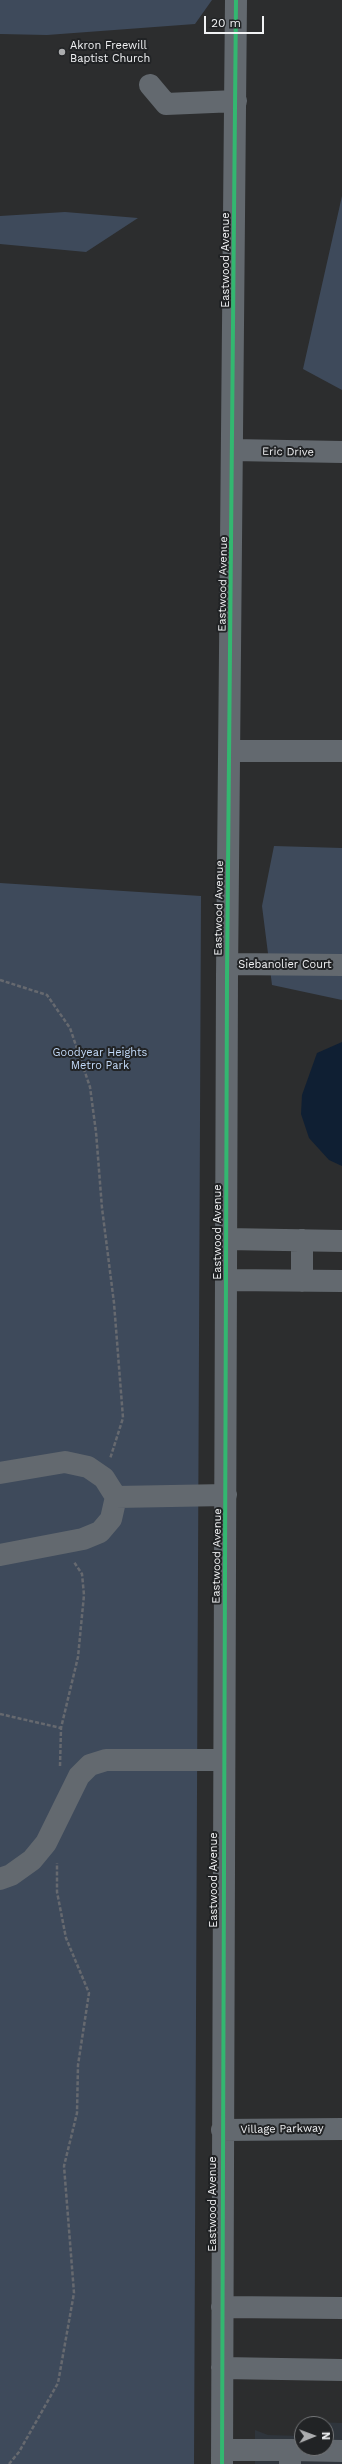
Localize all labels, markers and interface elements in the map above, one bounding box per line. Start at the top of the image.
scale bar [206,8,266,34]
text: 20 m [211,16,241,30]
place label: Akron Freewill Baptist Church [70,39,150,65]
marker: Akron Freewill Baptist Church [57,47,67,57]
street label: Eastwood Avenue [219,212,233,308]
street label: Eric Drive [262,445,314,459]
street label: Eastwood Avenue [216,536,230,632]
street label: Eastwood Avenue [212,860,226,956]
street label: Siebanolier Court [238,958,332,972]
park label: Goodyear Heights Metro Park [53,1046,147,1072]
street label: Eastwood Avenue [211,1184,225,1280]
street label: Eastwood Avenue [210,1508,224,1604]
street label: Eastwood Avenue [207,1832,221,1928]
street label: Village Parkway [240,2122,324,2136]
street label: Eastwood Avenue [206,2156,220,2252]
north arrow [294,2416,334,2456]
text: N [319,2432,332,2440]

